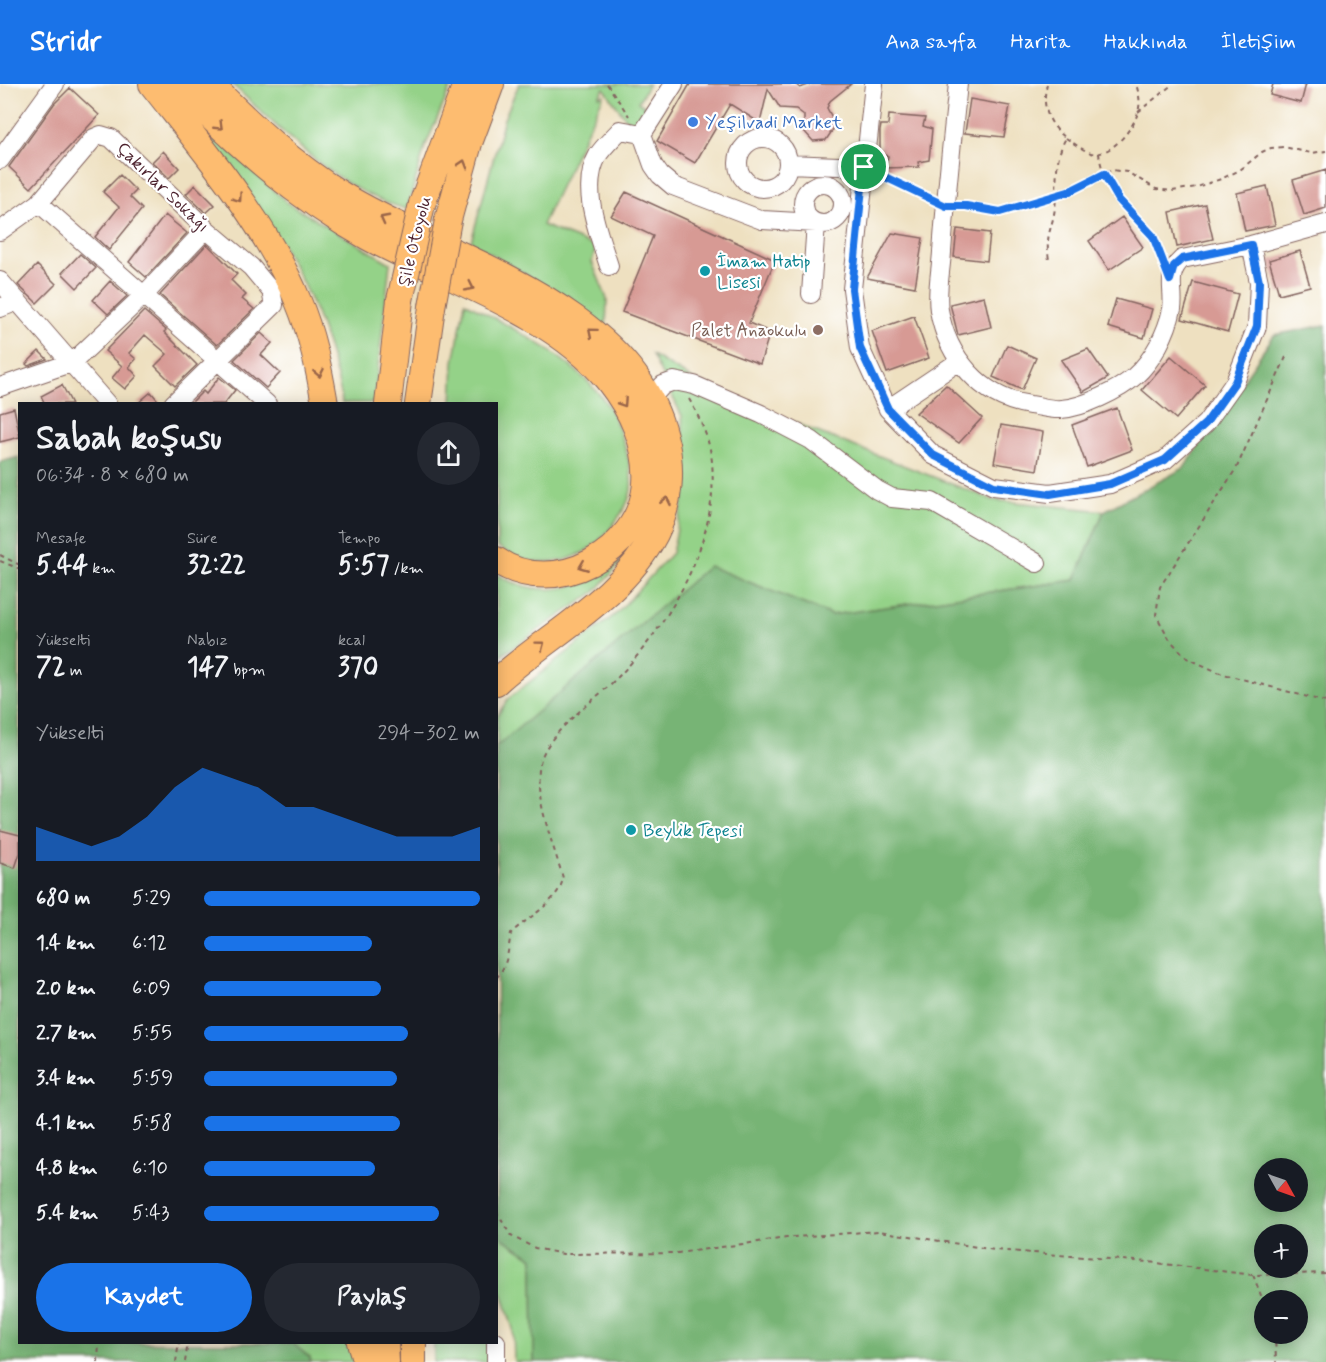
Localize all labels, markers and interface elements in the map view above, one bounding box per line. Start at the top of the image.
text: Stridr [30,24,101,61]
text: Ana sayfa [885,28,977,56]
text: Harita [1010,28,1070,56]
text: Hakkında [1103,28,1188,56]
text: İletişim [1221,28,1296,56]
place label: Yeşilvadi Market [705,111,843,135]
marker: Yeşilvadi Market [686,115,700,129]
one-way arrow [213,119,223,130]
street label: Çakırlar Sokağı [111,137,214,238]
pin [838,141,889,192]
icon: arrive [847,150,880,183]
one-way arrow [456,159,468,170]
one-way arrow [231,191,242,202]
street label: Şile Otoyolu [392,194,438,289]
one-way arrow [380,215,390,226]
place label: İmam Hatip Lisesi [717,250,811,295]
marker: İmam Hatip Lisesi [698,264,712,278]
one-way arrow [464,280,475,291]
place label: Palet Anaokulu [691,319,806,343]
marker: Palet Anaokulu [811,323,825,337]
one-way arrow [588,328,599,339]
one-way arrow [312,368,325,378]
one-way arrow [616,396,627,407]
text: Sabah koşusu [36,417,222,461]
button: share [417,422,480,485]
text: 06:34 · 8 × 680 m [36,462,189,489]
one-way arrow [659,496,672,506]
text: Mesafe [36,528,86,549]
text: Süre [187,528,218,549]
text: Tempo [338,528,380,549]
text: 5.44 [36,549,88,583]
text: 32:22 [187,549,246,583]
text: 5:57 [338,549,389,583]
text: km [88,558,116,579]
text: /km [389,558,424,579]
one-way arrow [578,559,588,572]
text: Yükselti [36,630,90,651]
text: Nabız [187,630,228,651]
text: kcal [338,630,365,651]
one-way arrow [535,641,546,652]
text: 72 [36,651,66,685]
text: 147 [187,651,229,685]
text: 370 [338,651,378,685]
text: m [66,660,83,681]
text: bpm [229,660,265,681]
text: Yükselti [36,720,104,747]
text: 294–302 m [377,720,480,747]
place label: Beylik Tepesi [643,819,742,843]
marker: Beylik Tepesi [624,823,638,837]
text: 680 m [36,885,91,912]
text: 5:29 [132,885,171,912]
text: 1.4 km [36,930,95,957]
text: 6:12 [132,930,167,957]
text: 2.0 km [36,975,96,1002]
text: 6:09 [132,975,171,1002]
text: 2.7 km [36,1020,97,1047]
text: 5:55 [132,1020,172,1047]
text: 3.4 km [36,1065,95,1092]
text: 5:59 [132,1065,173,1092]
text: 4.1 km [36,1110,95,1137]
text: 5:58 [132,1110,172,1137]
text: 4.8 km [36,1155,98,1182]
text: 6:10 [132,1155,168,1182]
north arrow [1254,1158,1308,1212]
map controls [1254,1158,1308,1344]
text: 5.4 km [36,1200,98,1227]
text: 5:43 [132,1200,169,1227]
button: + [1254,1224,1308,1278]
button: Kaydet [36,1263,252,1332]
button: Paylaş [264,1263,480,1332]
button: − [1254,1290,1308,1344]

